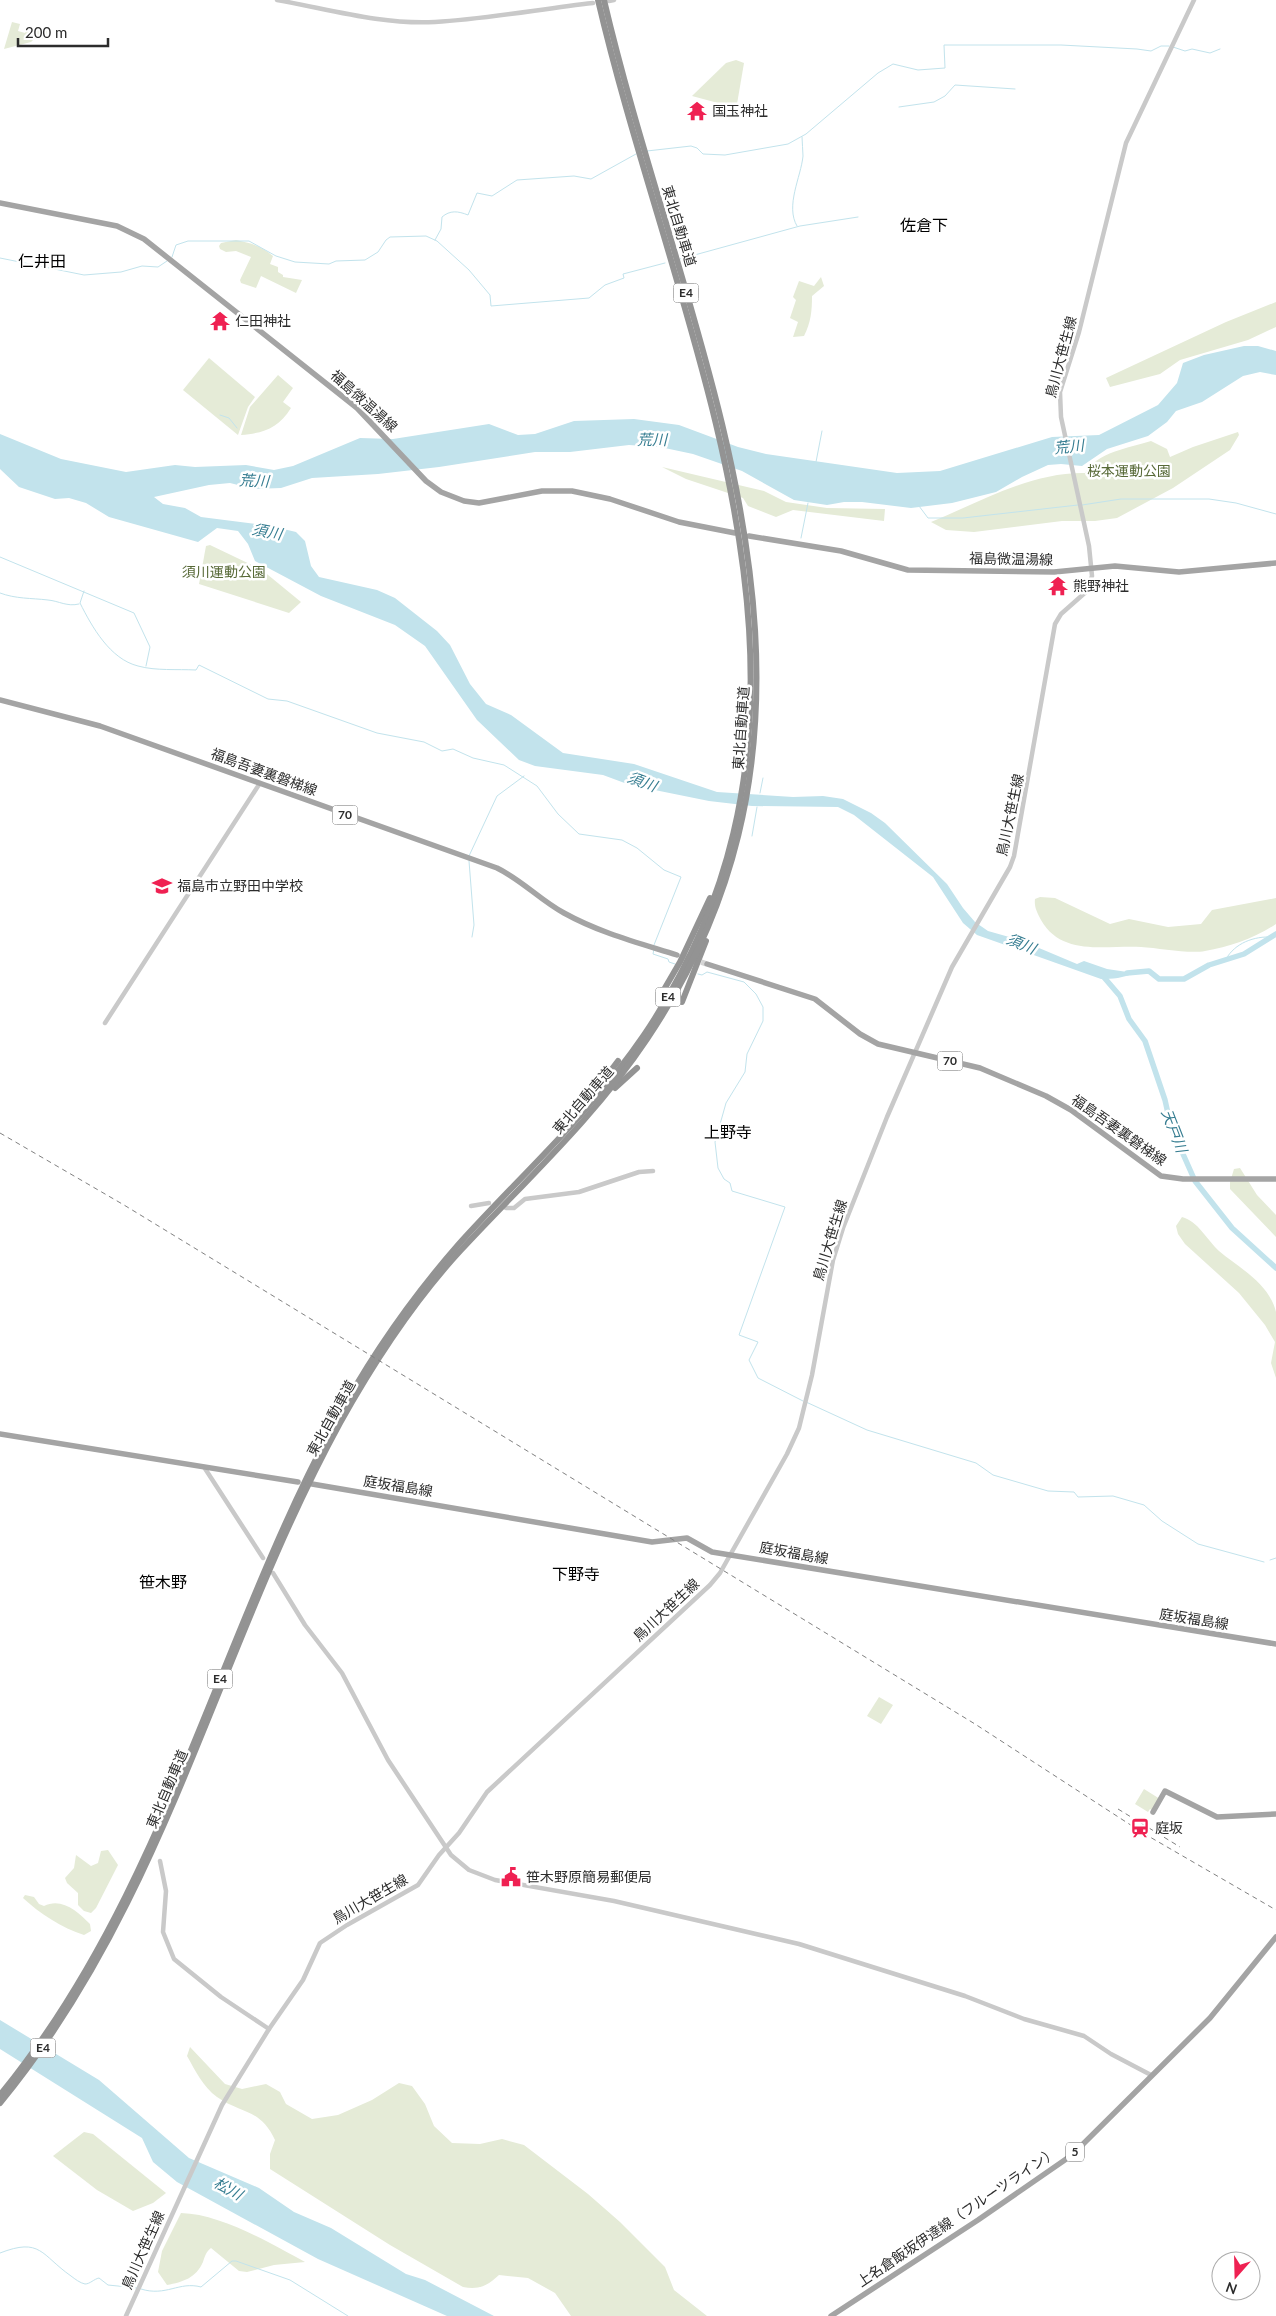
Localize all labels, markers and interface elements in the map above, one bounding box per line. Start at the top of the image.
scale bar [18,15,108,47]
text: 200 m [25,23,67,41]
temple icon: 国玉神社 [686,100,708,122]
place label: 国玉神社 [712,102,768,119]
street label: 東北自動車道 [659,183,700,269]
district label: 佐倉下 [900,215,948,234]
district label: 仁井田 [18,251,66,270]
road number: E4 [674,284,698,302]
temple icon: 仁田神社 [209,310,231,332]
place label: 仁田神社 [235,312,291,329]
street label: 鳥川大笹生線 [1041,314,1080,400]
street label: 福島微温湯線 [327,366,401,435]
water label: 荒川 [637,430,669,448]
water label: 荒川 [1053,435,1087,457]
park label: 桜本運動公園 [1087,462,1171,479]
water label: 荒川 [239,470,271,490]
water label: 須川 [251,520,285,543]
street label: 福島微温湯線 [969,549,1053,568]
park label: 須川運動公園 [182,563,266,580]
temple icon: 熊野神社 [1047,575,1069,597]
place label: 熊野神社 [1073,577,1129,594]
street label: 東北自動車道 [729,685,752,770]
street label: 福島吾妻裏磐梯線 [209,744,320,799]
water label: 須川 [625,767,661,795]
street label: 鳥川大笹生線 [992,772,1027,858]
road number: 70 [332,806,358,824]
school or university icon: 福島市立野田中学校 [151,875,173,897]
place label: 福島市立野田中学校 [177,877,303,894]
water label: 須川 [1004,929,1041,958]
road number: E4 [656,988,680,1006]
road number: 70 [938,1052,962,1070]
street label: 東北自動車道 [549,1062,617,1137]
street label: 福島吾妻裏磐梯線 [1069,1091,1170,1169]
water label: 天戸川 [1158,1106,1192,1157]
district label: 上野寺 [704,1122,752,1141]
street label: 鳥川大笹生線 [809,1197,850,1283]
street label: 東北自動車道 [303,1377,358,1459]
street label: 庭坂福島線 [362,1472,434,1499]
street label: 庭坂福島線 [758,1538,830,1567]
district label: 下野寺 [552,1564,600,1583]
district label: 笹木野 [139,1572,187,1591]
street label: 鳥川大笹生線 [629,1575,702,1644]
street label: 庭坂福島線 [1158,1605,1230,1632]
road number: E4 [208,1670,232,1688]
street label: 東北自動車道 [142,1747,191,1831]
station icon: 庭坂 [1129,1817,1151,1839]
place label: 庭坂 [1155,1819,1183,1836]
public building icon: 笹木野原簡易郵便局 [500,1866,522,1888]
place label: 笹木野原簡易郵便局 [526,1868,652,1885]
street label: 鳥川大笹生線 [329,1870,410,1927]
road number: E4 [30,2039,56,2058]
road number: 5 [1066,2142,1084,2162]
street label: 上名倉飯坂伊達線（フルーツライン） [853,2143,1060,2290]
water label: 松川 [211,2173,248,2204]
street label: 鳥川大笹生線 [118,2208,167,2292]
north arrow [1211,2251,1261,2301]
text: N [1223,2279,1239,2299]

